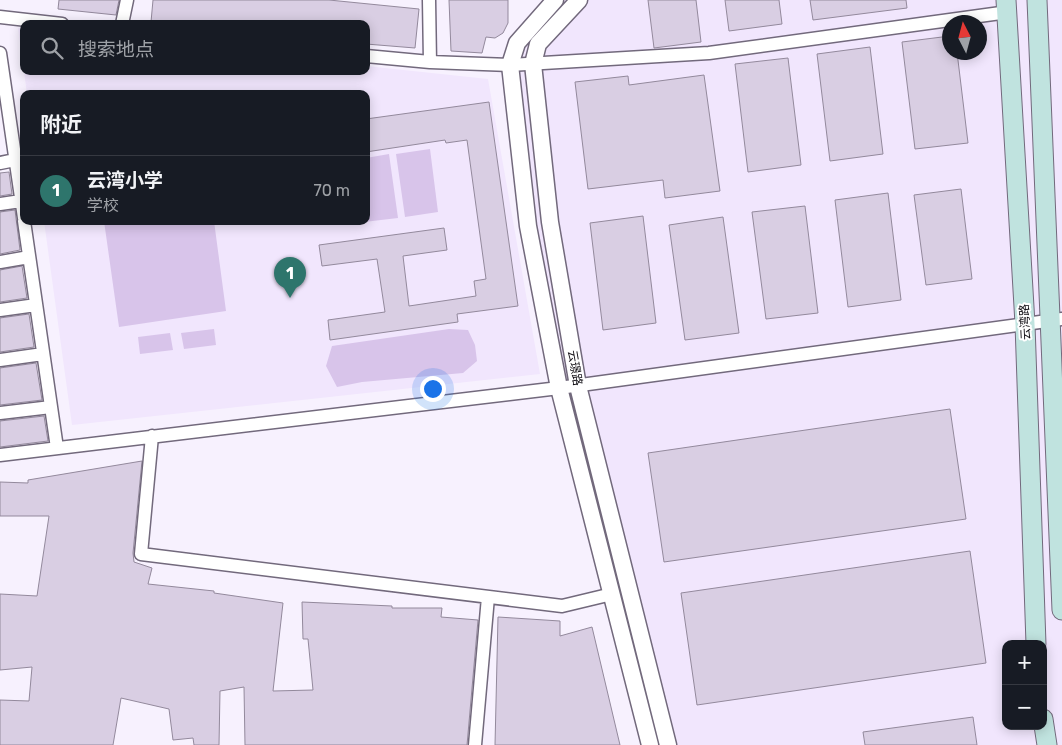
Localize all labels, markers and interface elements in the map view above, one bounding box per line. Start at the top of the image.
north arrow [942,15,987,60]
search box [20,20,370,75]
icon: search [38,34,66,62]
text: 搜索地点 [78,38,154,61]
text: 附近 [40,112,82,137]
text: 云湾小学 [87,169,163,192]
text: 1 [52,181,60,200]
text: 70 m [313,181,350,200]
text: 学校 [87,196,119,215]
pin: 1 [274,257,306,298]
street label: 云湾路 [1017,304,1033,340]
street label: 云璟路 [565,349,585,387]
your location [420,376,446,402]
map controls [1002,640,1047,730]
button: + [1002,640,1047,685]
button: − [1002,685,1047,730]

